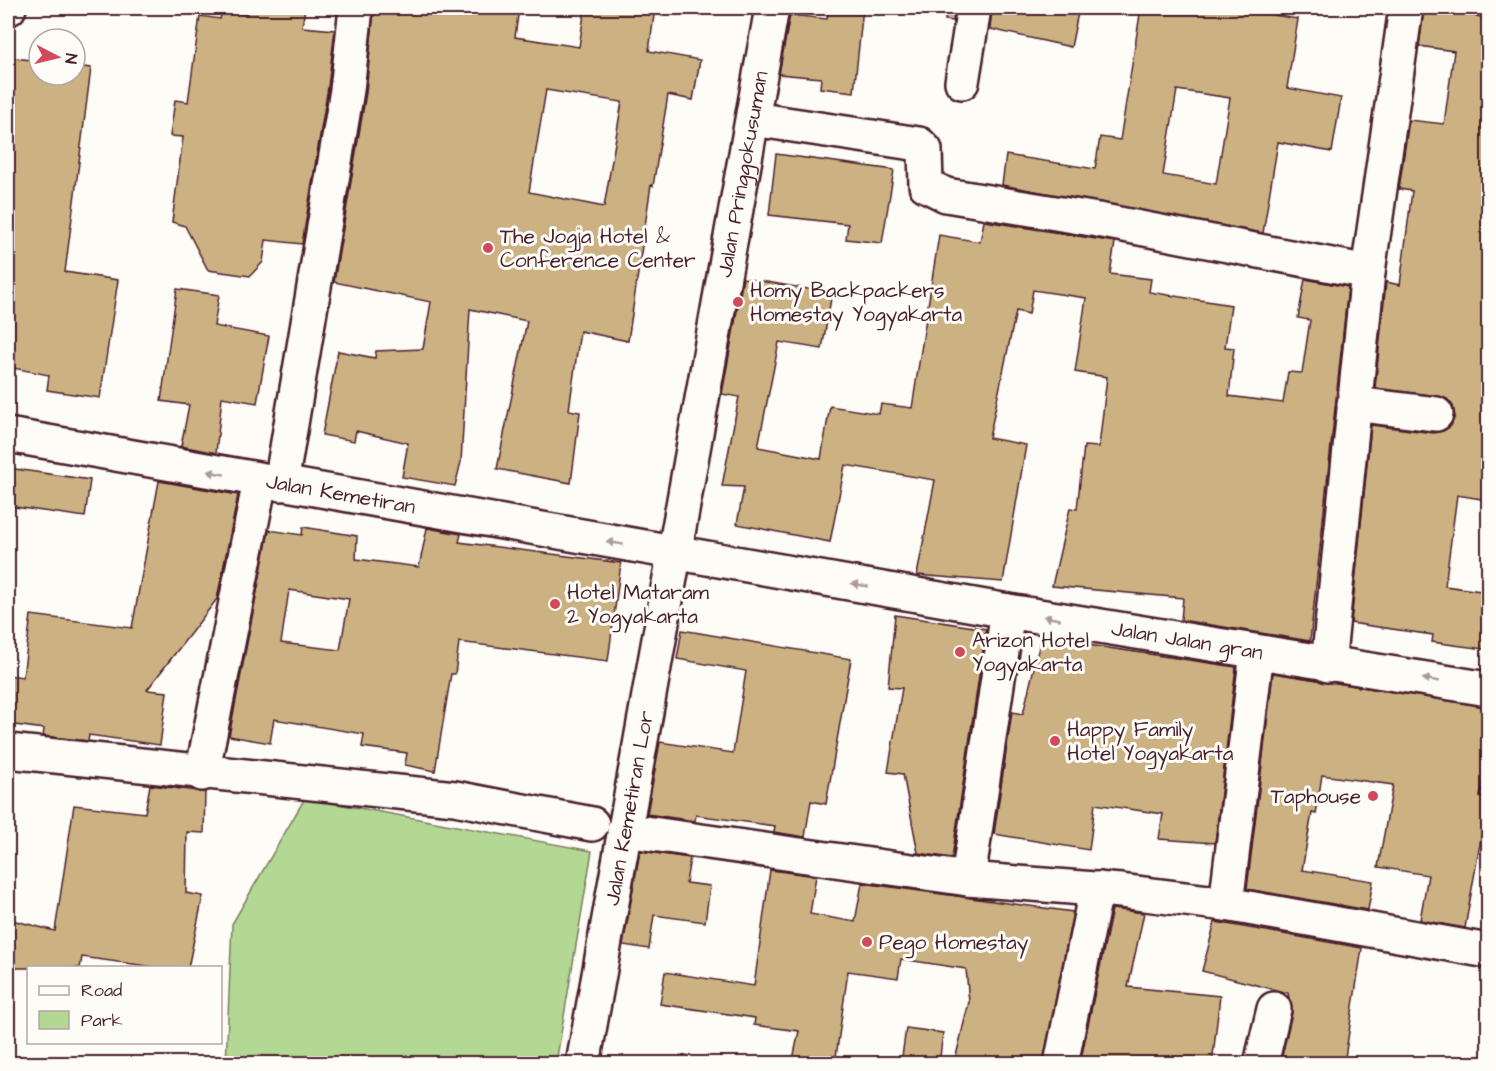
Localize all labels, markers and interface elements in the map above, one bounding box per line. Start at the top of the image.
north arrow [27,27,87,87]
text: N [59,52,82,65]
street label: Jalan Pringgokusuman [710,69,775,280]
place label: The Jogja Hotel & Conference Center [500,222,696,275]
marker: The Jogja Hotel & Conference Center [481,241,495,255]
place label: Homy Backpackers Homestay Yogyakarta [750,276,963,331]
marker: Homy Backpackers Homestay Yogyakarta [731,295,745,309]
street label: Jalan Kemetiran [264,467,418,521]
one-way arrow [207,468,226,477]
one-way arrow [605,538,624,547]
place label: Hotel Mataram 2 Yogyakarta [567,578,710,633]
one-way arrow [850,580,869,589]
marker: Hotel Mataram 2 Yogyakarta [548,597,562,611]
one-way arrow [1042,613,1061,622]
street label: Jalan Jalan gran [1109,614,1265,667]
place label: Arizon Hotel Yogyakarta [972,626,1089,681]
marker: Arizon Hotel Yogyakarta [953,645,967,659]
one-way arrow [1421,676,1440,685]
street label: Jalan Kemetiran Lor [598,708,661,908]
place label: Happy Family Hotel Yogyakarta [1067,715,1234,770]
marker: Happy Family Hotel Yogyakarta [1048,734,1062,748]
place label: Taphouse [1271,782,1361,812]
marker: Taphouse [1366,789,1380,803]
place label: Pego Homestay [879,928,1029,959]
marker: Pego Homestay [860,935,874,949]
legend [27,966,222,1044]
text: Road [81,978,122,1003]
text: Park [81,1008,123,1033]

